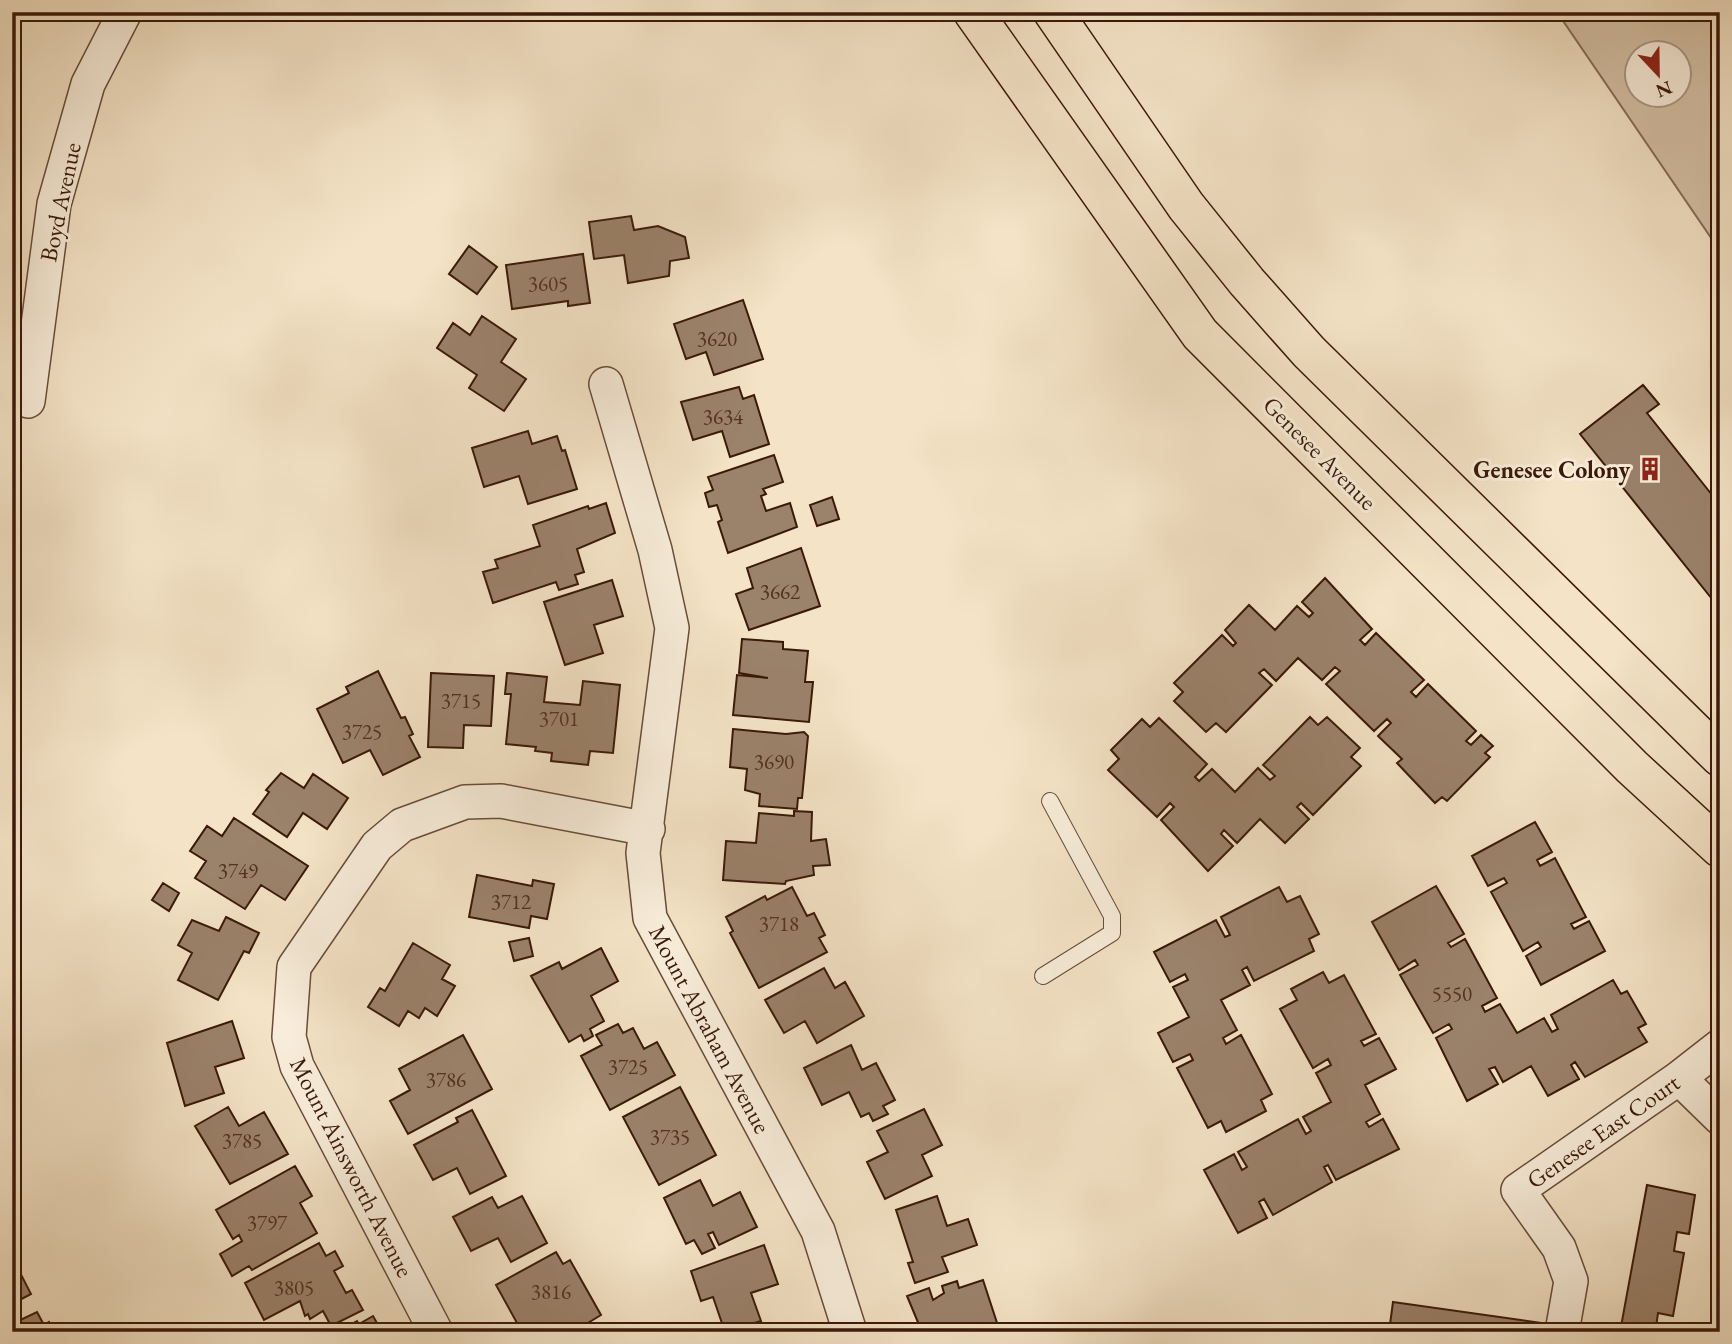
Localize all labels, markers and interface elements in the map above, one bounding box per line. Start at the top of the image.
north arrow [1624,38,1694,108]
text: N [1652,75,1676,104]
street label: Boyd Avenue [32,140,88,264]
house number: 3605 [528,270,568,297]
house number: 3620 [697,325,737,352]
street label: Genesee Avenue [1256,389,1384,517]
house number: 3634 [703,403,744,430]
place label: Genesee Colony [1473,454,1630,486]
building icon: Genesee Colony [1636,455,1664,483]
house number: 3662 [760,578,800,605]
house number: 3715 [441,687,481,714]
house number: 3701 [539,705,579,732]
house number: 3725 [342,718,382,745]
house number: 3690 [754,748,794,775]
house number: 3749 [218,857,258,884]
house number: 3712 [491,888,531,915]
house number: 3718 [759,910,799,937]
street label: Mount Abraham Avenue [642,920,778,1138]
house number: 5550 [1432,980,1472,1007]
street label: Mount Ainsworth Avenue [283,1052,421,1282]
house number: 3725 [608,1053,648,1080]
house number: 3786 [426,1066,466,1093]
street label: Genesee East Court [1521,1067,1686,1195]
house number: 3735 [650,1123,690,1150]
house number: 3785 [222,1127,262,1154]
house number: 3797 [247,1209,288,1236]
house number: 3805 [274,1274,314,1301]
house number: 3816 [531,1278,571,1305]

